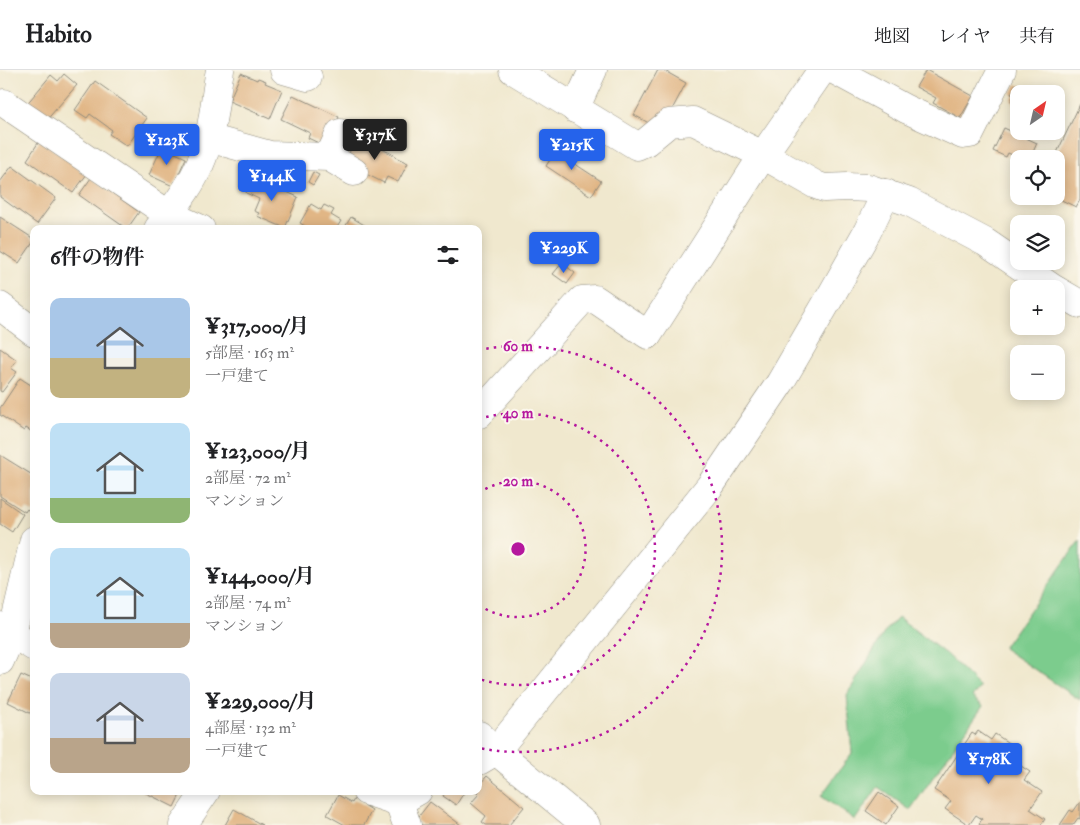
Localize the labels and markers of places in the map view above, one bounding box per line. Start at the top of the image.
pin: ¥317K [340,118,410,161]
pin: ¥123K [132,124,202,166]
pin: ¥215K [537,128,607,171]
pin: ¥144K [237,160,307,202]
pin: ¥229K [529,232,599,274]
centre of rings [509,540,527,558]
pin: ¥178K [954,742,1024,785]

